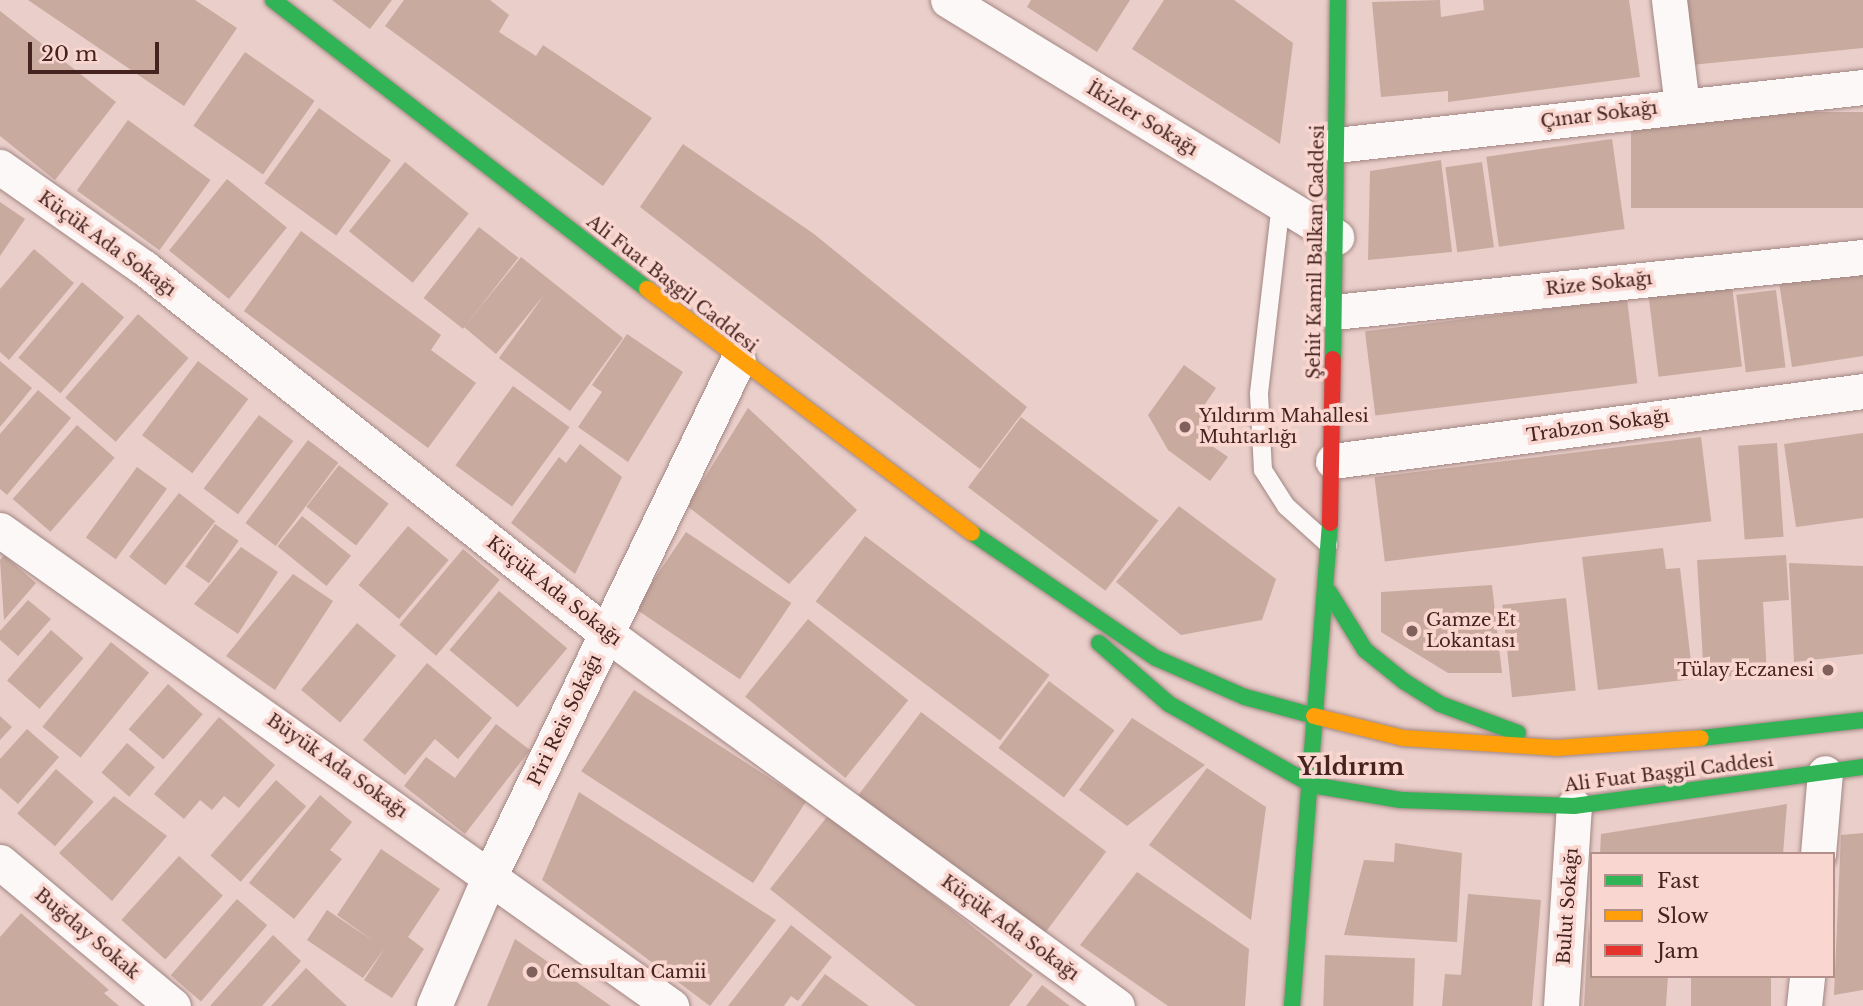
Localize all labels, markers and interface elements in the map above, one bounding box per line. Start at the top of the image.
scale bar [32,28,163,72]
text: 20 m [41,41,98,67]
street label: İkizler Sokağı [1082,77,1202,161]
street label: Çınar Sokağı [1539,97,1659,133]
street label: Şehit Kamil Balkan Caddesi [1303,125,1329,379]
street label: Küçük Ada Sokağı [33,186,181,302]
street label: Ali Fuat Başgil Caddesi [582,211,762,357]
street label: Rize Sokağı [1545,268,1653,300]
street label: Trabzon Sokağı [1525,405,1671,447]
place label: Yıldırım Mahallesi Muhtarlığı [1199,406,1369,448]
marker: Yıldırım Mahallesi Muhtarlığı [1177,419,1193,435]
street label: Küçük Ada Sokağı [482,531,626,651]
place label: Gamze Et Lokantası [1426,610,1516,652]
marker: Gamze Et Lokantası [1404,623,1420,639]
street label: Piri Reis Sokağı [524,651,606,789]
place label: Tülay Eczanesi [1677,659,1814,681]
marker: Tülay Eczanesi [1820,662,1836,678]
street label: Büyük Ada Sokağı [262,709,412,823]
street label: Ali Fuat Başgil Caddesi [1563,749,1775,797]
district label: Yıldırım [1298,753,1404,781]
street label: Bulut Sokağı [1553,847,1583,965]
legend [1590,852,1835,978]
text: Fast [1657,868,1699,894]
street label: Küçük Ada Sokağı [936,870,1084,986]
street label: Buğday Sokak [30,884,144,984]
text: Slow [1657,903,1709,929]
text: Jam [1657,938,1699,964]
place label: Cemsultan Camii [546,961,706,983]
marker: Cemsultan Camii [524,964,540,980]

